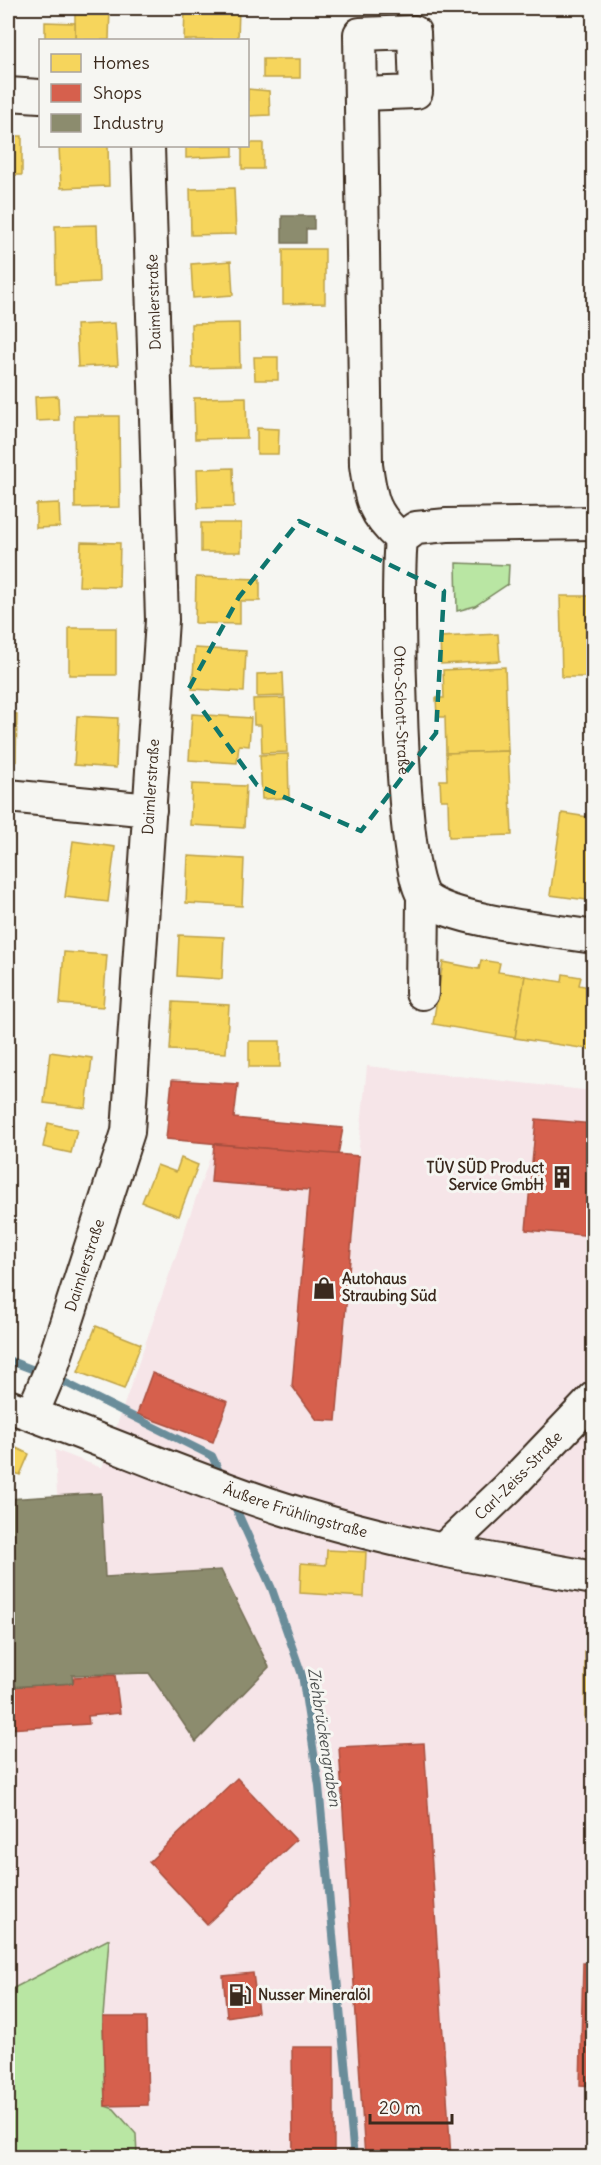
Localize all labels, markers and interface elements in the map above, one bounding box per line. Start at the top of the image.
legend [39,39,249,147]
text: Homes [93,51,150,74]
text: Shops [93,81,142,104]
text: Industry [93,111,164,134]
street label: Daimlerstraße [142,254,165,350]
street label: Otto-Schott-Straße [390,645,414,775]
street label: Daimlerstraße [138,738,163,835]
place label: TÜV SÜD Product Service GmbH [427,1157,545,1194]
building icon: TÜV SÜD Product Service GmbH [549,1164,575,1190]
street label: Daimlerstraße [61,1216,108,1314]
place label: Autohaus Straubing Süd [342,1269,437,1306]
shop icon: Autohaus Straubing Süd [311,1275,337,1301]
street label: Carl-Zeiss-Straße [471,1427,566,1524]
street label: Äußere Frühlingstraße [221,1479,370,1541]
water label: Ziehbrückengraben [304,1666,346,1809]
fuel station icon: Nusser Mineralöl [227,1982,253,2008]
place label: Nusser Mineralöl [258,1985,370,2004]
scale bar [370,2087,452,2125]
text: 20 m [379,2096,421,2119]

